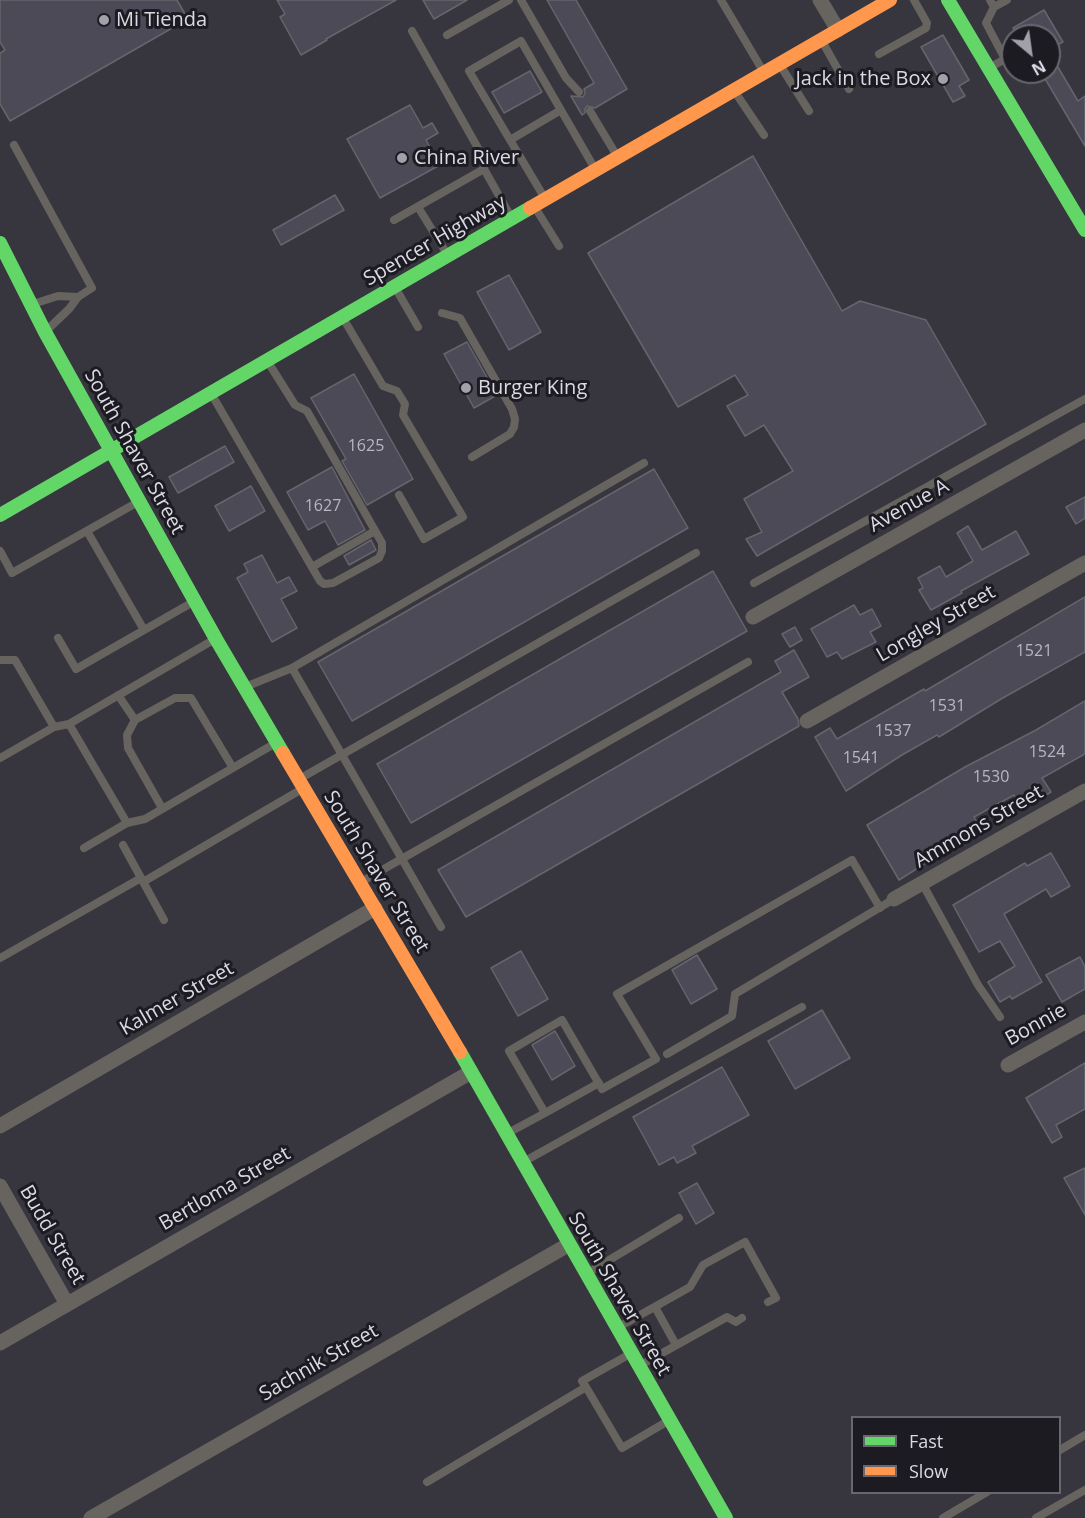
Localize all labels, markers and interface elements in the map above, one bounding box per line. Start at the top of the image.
place label: Mi Tienda [116,8,207,32]
marker: Mi Tienda [97,13,111,27]
north arrow [1001,24,1061,84]
text: N [1028,55,1050,81]
place label: Jack in the Box [795,67,931,91]
marker: Jack in the Box [936,72,950,86]
place label: China River [414,146,519,170]
marker: China River [395,151,409,165]
street label: Spencer Highway [360,191,510,291]
street label: South Shaver Street [79,365,189,539]
place label: Burger King [478,376,587,400]
marker: Burger King [459,381,473,395]
house number: 1625 [348,436,384,456]
street label: Avenue A [865,474,953,538]
house number: 1627 [305,496,341,516]
street label: Longley Street [872,580,1000,668]
house number: 1521 [1016,641,1052,661]
house number: 1531 [929,696,965,716]
house number: 1537 [875,721,911,741]
house number: 1524 [1029,742,1065,762]
house number: 1541 [843,748,879,768]
house number: 1530 [973,767,1009,787]
street label: Ammons Street [910,780,1048,874]
street label: South Shaver Street [318,787,434,957]
street label: Kalmer Street [116,957,238,1041]
street label: Bonnie [1001,999,1071,1051]
street label: Bertloma Street [155,1142,295,1236]
street label: Budd Street [14,1181,90,1289]
street label: South Shaver Street [562,1208,676,1380]
street label: Sachnik Street [255,1319,383,1407]
legend [851,1416,1061,1494]
text: Fast [909,1429,943,1453]
text: Slow [909,1459,948,1483]

